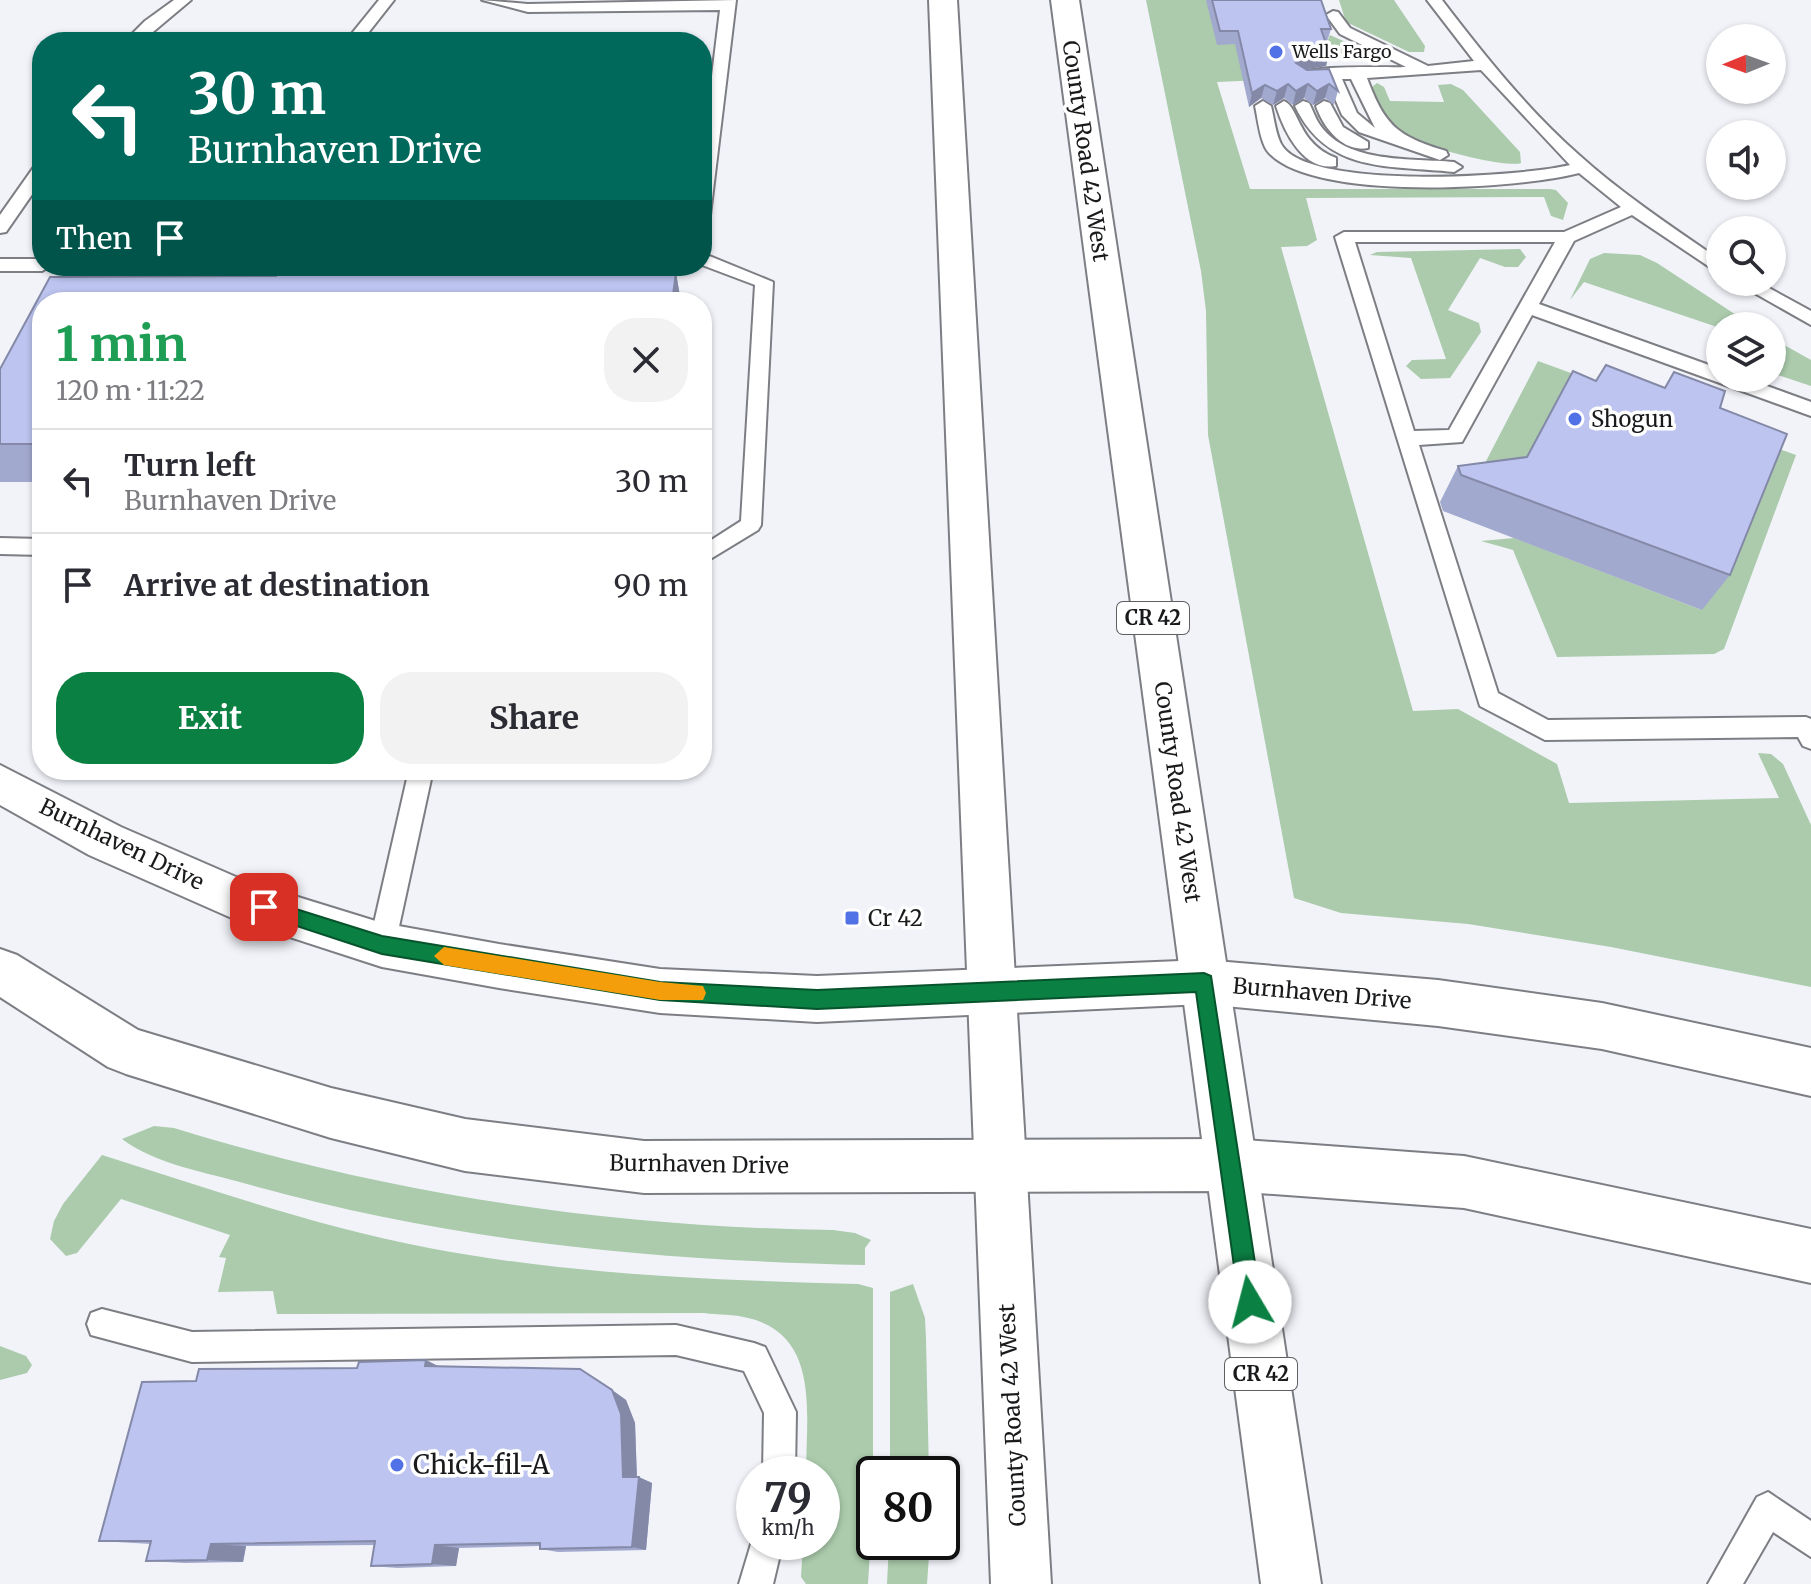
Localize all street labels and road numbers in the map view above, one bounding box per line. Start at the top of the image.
street label: County Road 42 West [1057,39,1115,264]
road number: CR 42 [1117,602,1189,634]
street label: County Road 42 West [1149,680,1207,905]
street label: Burnhaven Drive [35,792,209,896]
street label: Burnhaven Drive [1231,971,1413,1015]
street label: Burnhaven Drive [609,1148,789,1180]
street label: County Road 42 West [992,1303,1032,1527]
road number: CR 42 [1225,1358,1297,1390]

